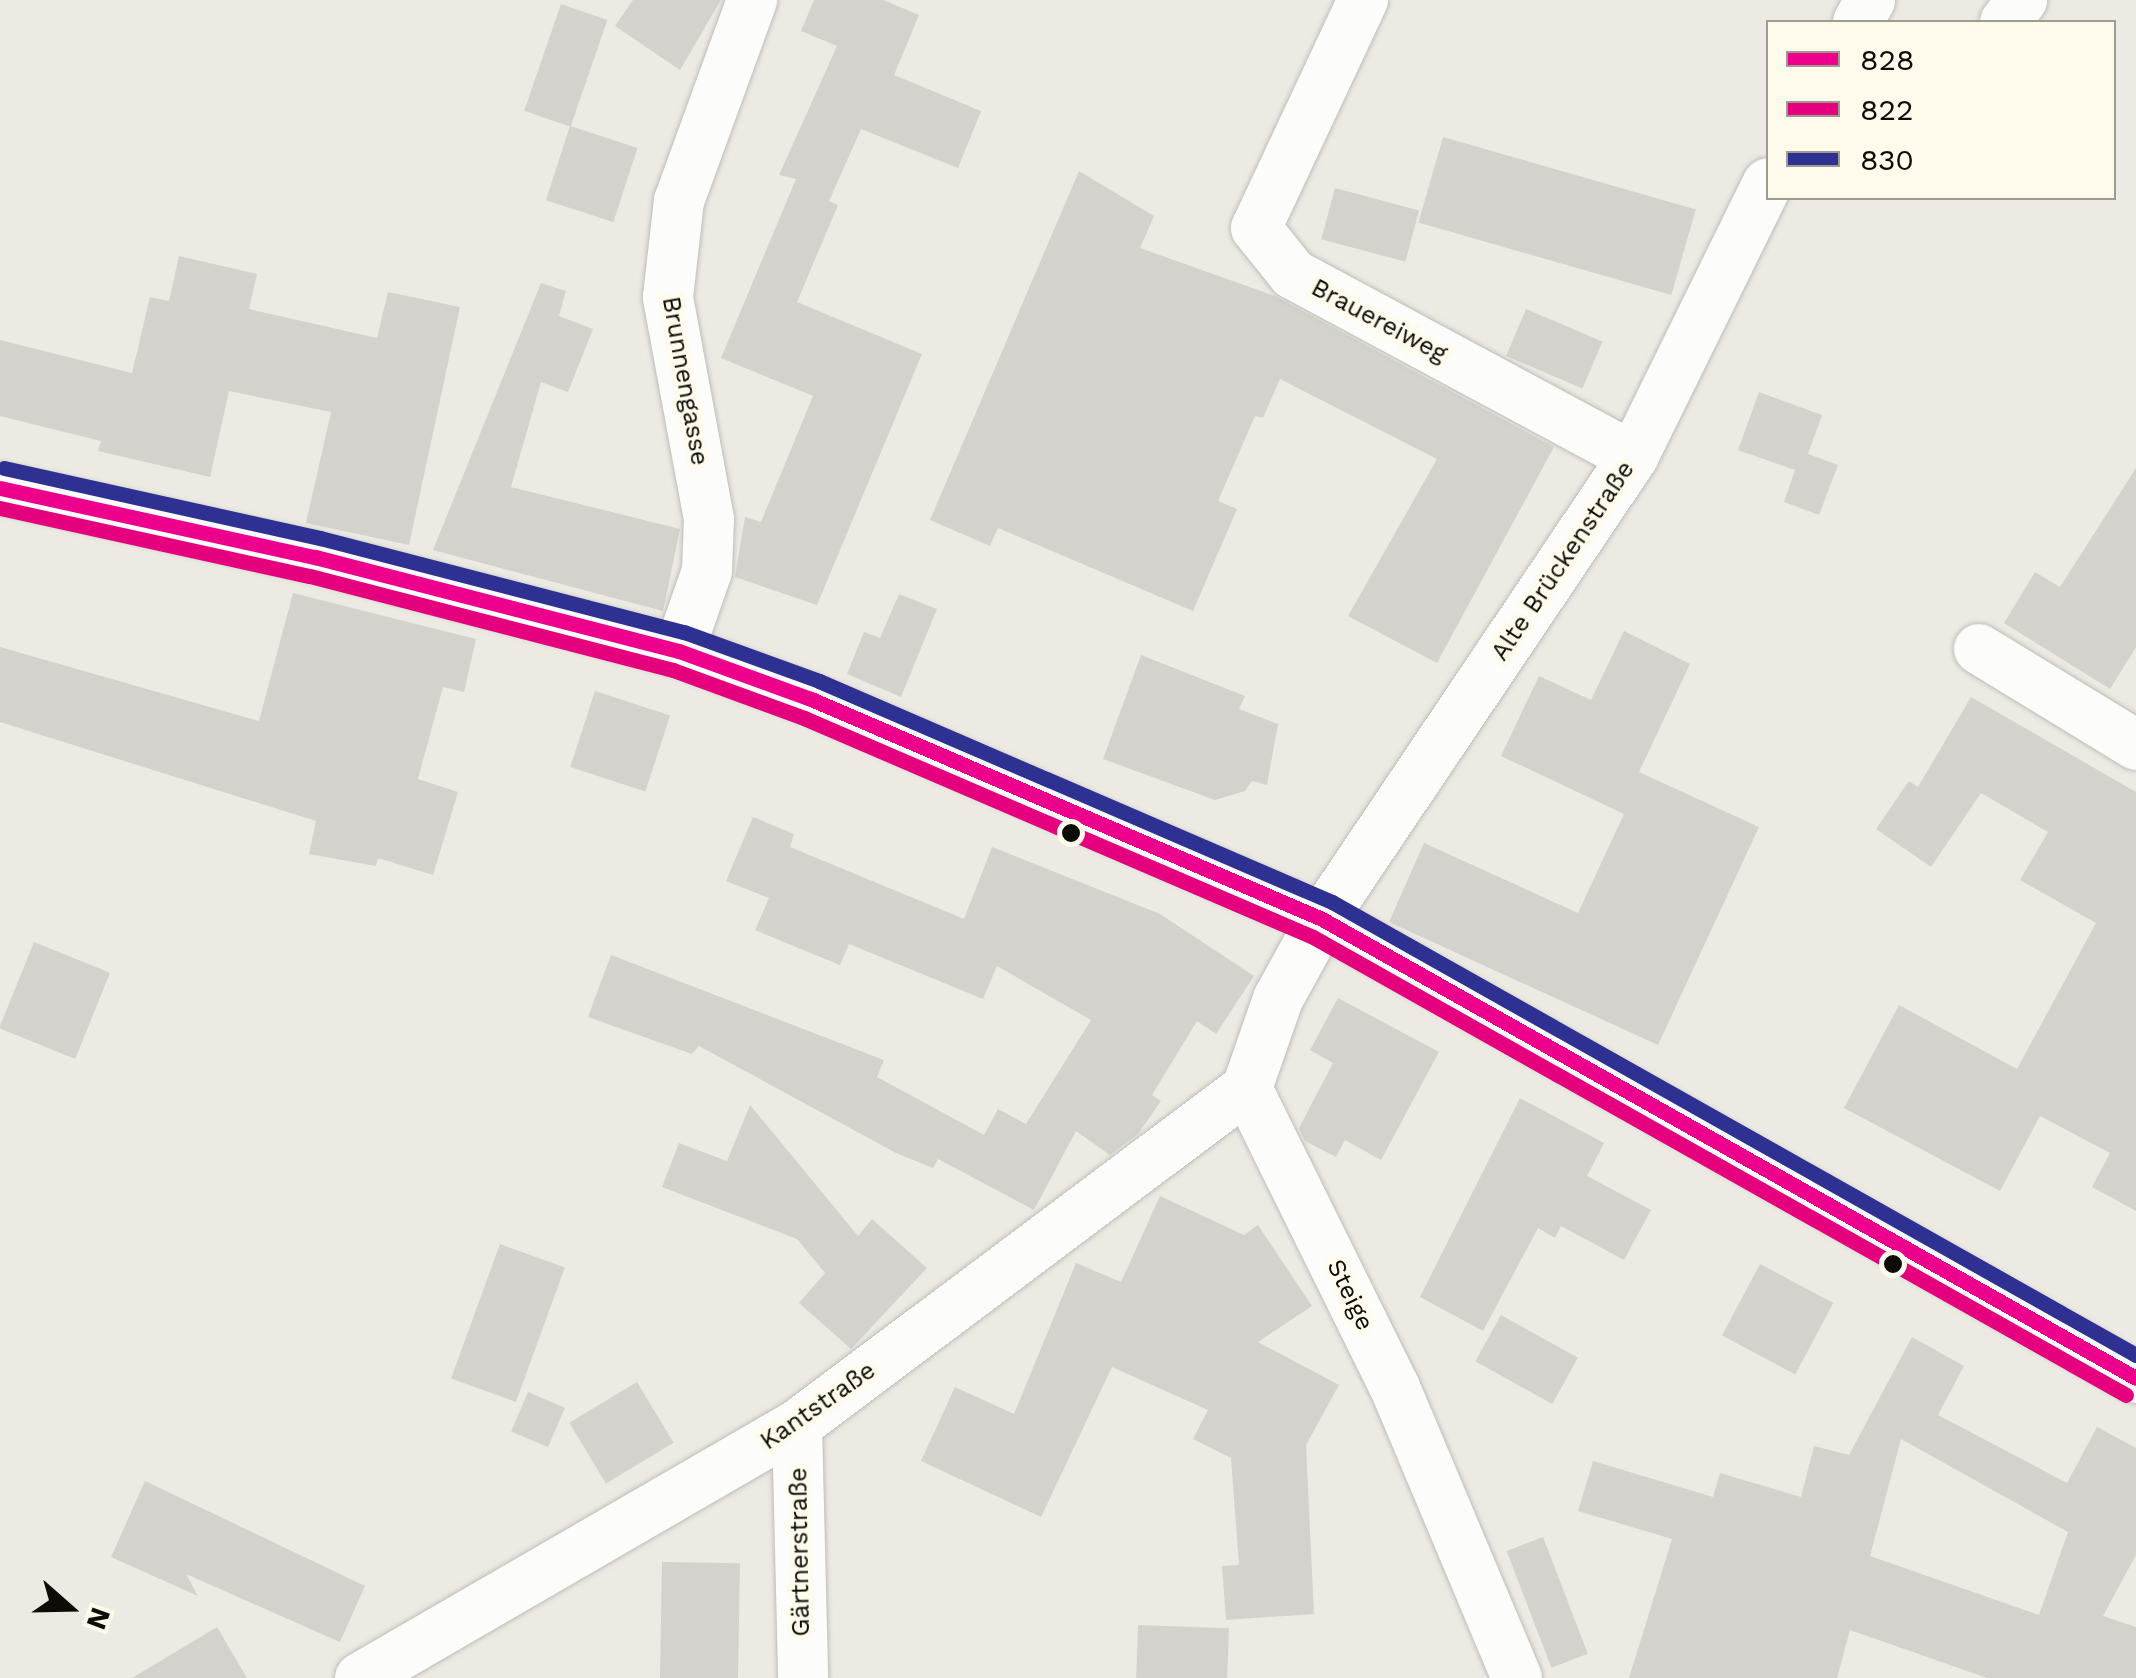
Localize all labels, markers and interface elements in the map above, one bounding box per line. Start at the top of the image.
legend [1766,20,2116,200]
text: 828 [1860,42,1914,77]
text: 822 [1860,92,1913,127]
text: 830 [1860,142,1914,177]
street label: Brauereiweg [1306,273,1452,369]
street label: Brunnengasse [655,294,715,468]
street label: Alte Brückenstraße [1485,456,1641,666]
unlabelled marker [1061,823,1081,843]
unlabelled marker [1883,1254,1903,1274]
street label: Steige [1320,1255,1380,1335]
street label: Kantstraße [755,1355,881,1457]
street label: Gärtnerstraße [784,1467,816,1637]
north arrow [20,1558,120,1658]
text: N [80,1603,118,1634]

